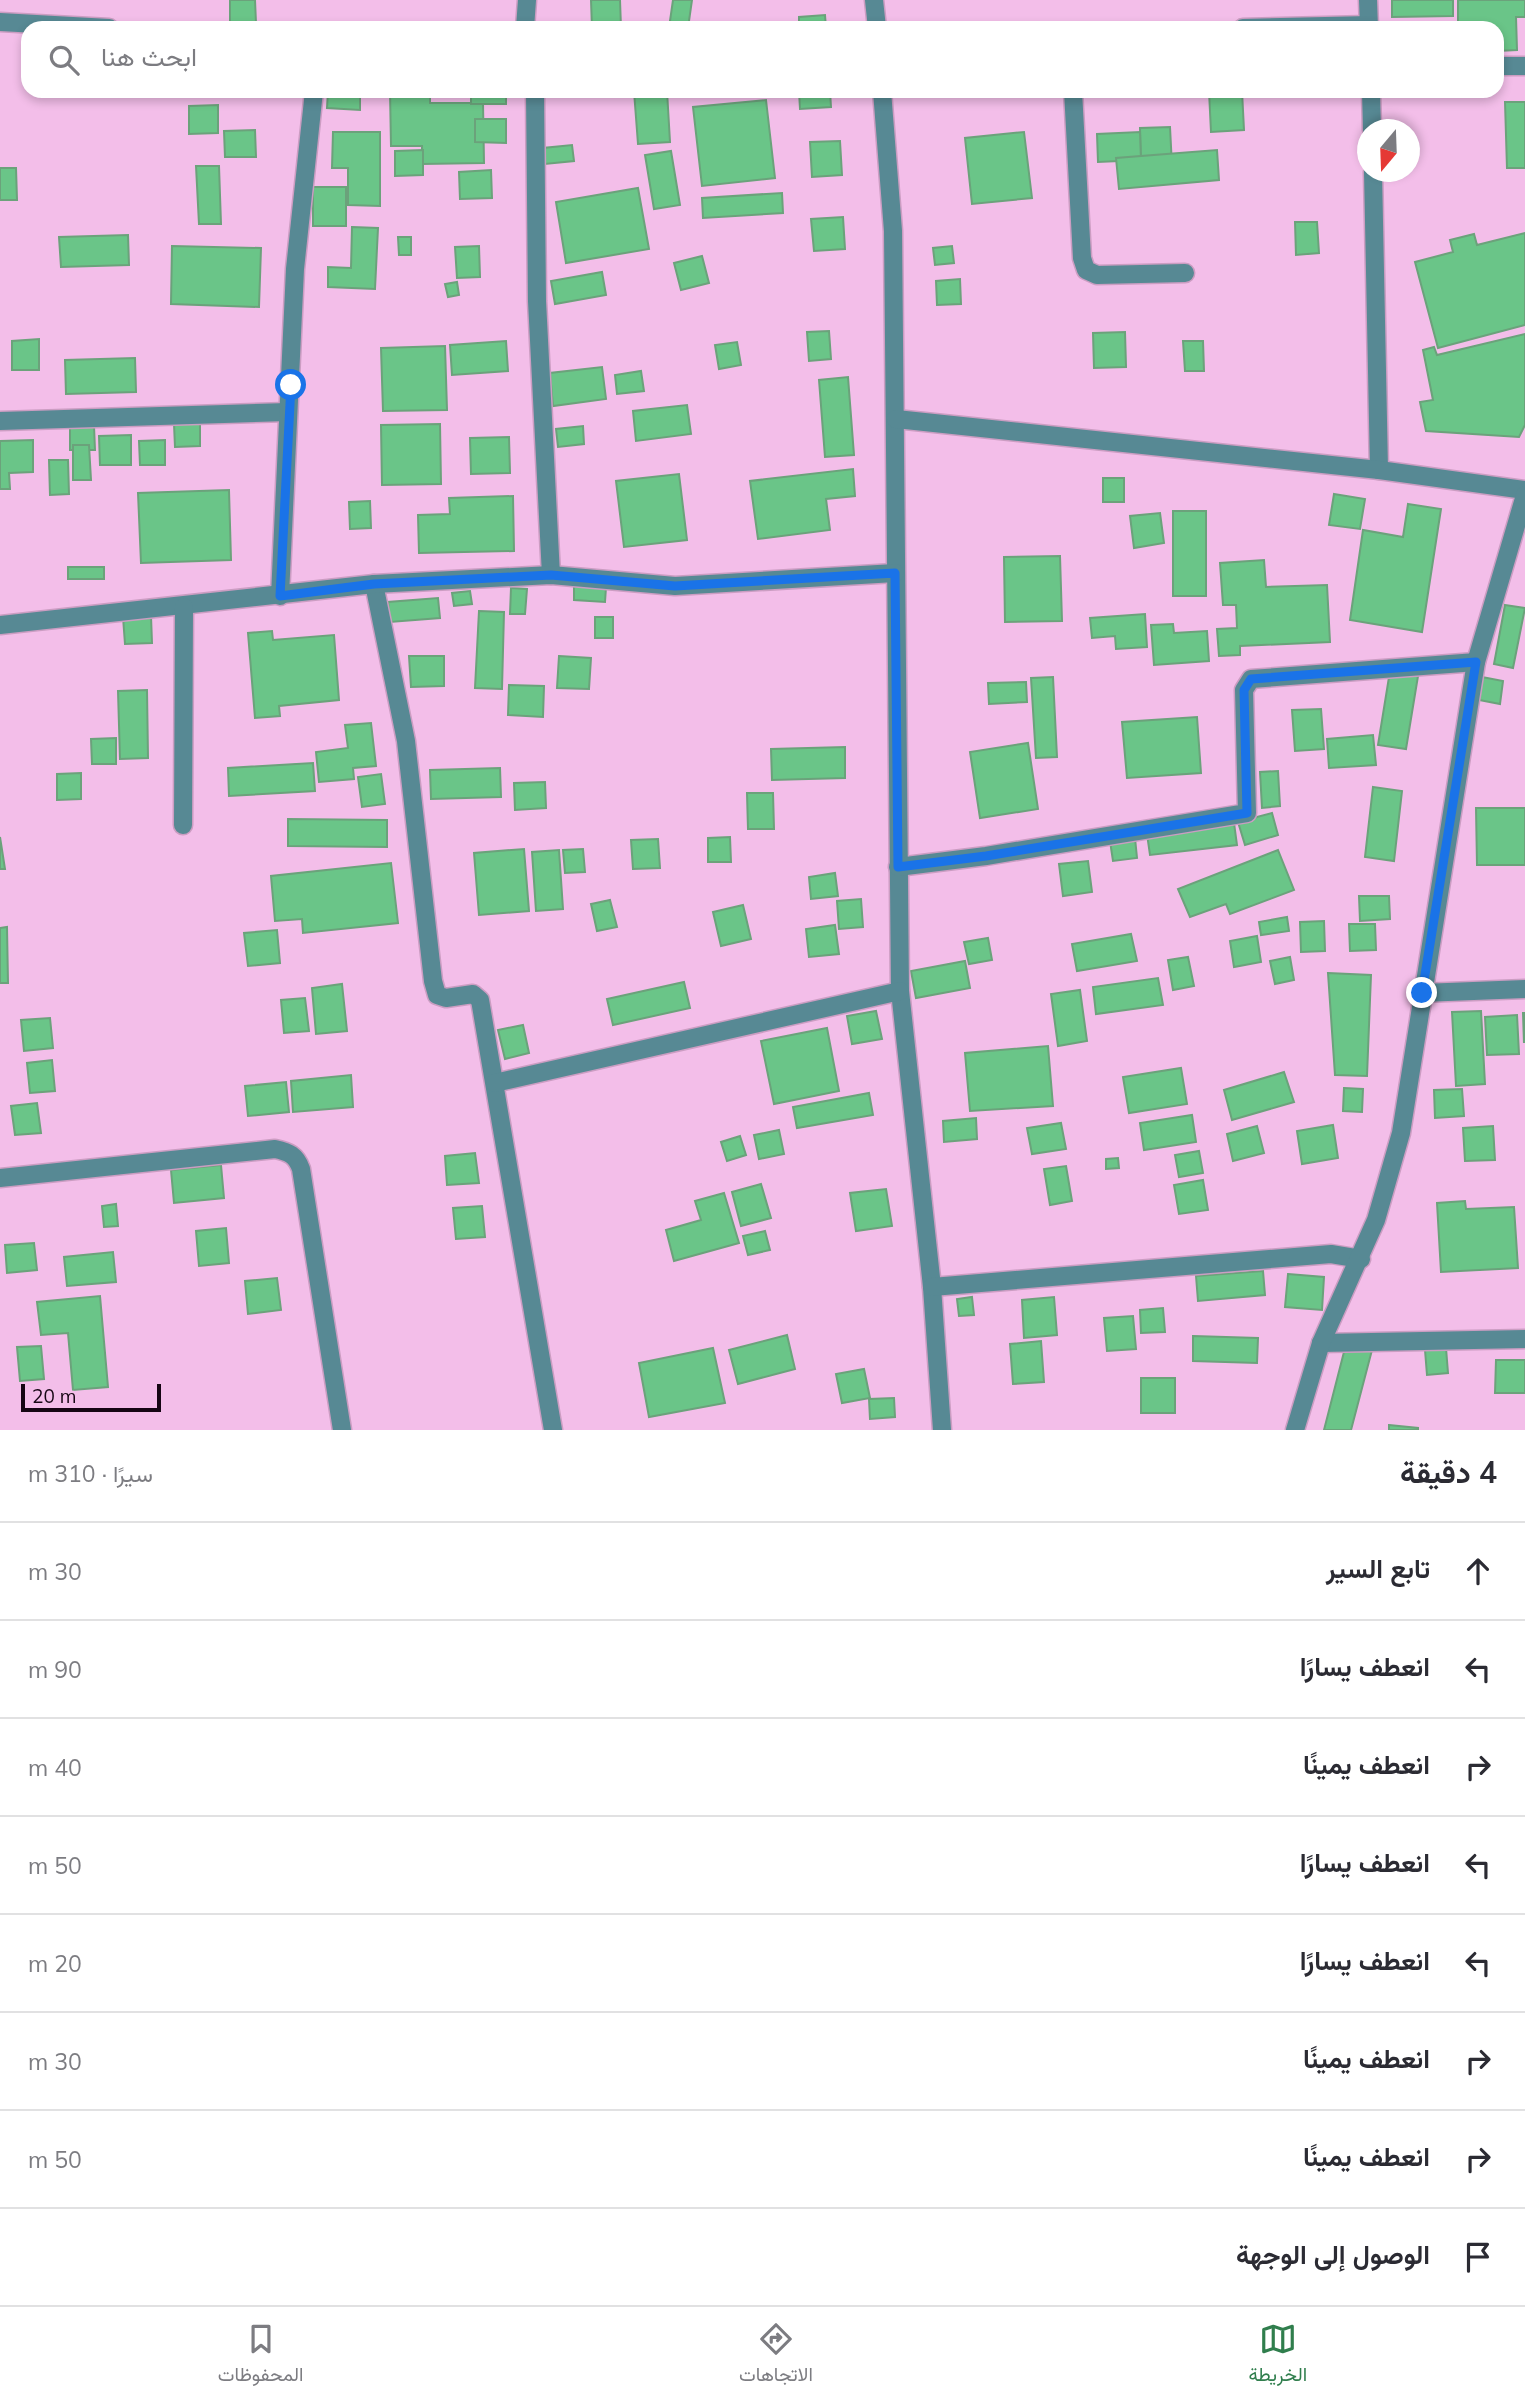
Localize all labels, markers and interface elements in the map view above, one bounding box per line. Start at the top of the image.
search box [21,21,1504,98]
text: ابحث هنا [101,40,197,73]
icon: search [45,41,83,79]
north arrow [1357,119,1420,182]
route start [275,369,306,400]
route end [1406,977,1437,1008]
scale bar [21,1381,161,1413]
text: 20 m [32,1384,76,1408]
text: 4 دقيقة [1400,1453,1497,1491]
text: سيرًا · 310 m [28,1459,153,1488]
text: تابع السير [1326,1552,1430,1585]
icon: ahead [1459,1552,1497,1590]
text: 30 m [28,1557,82,1586]
text: انعطف يسارًا [1300,1650,1430,1683]
icon: left [1459,1650,1497,1688]
text: 90 m [28,1655,82,1684]
text: انعطف يمينًا [1303,1748,1430,1781]
icon: right [1459,1748,1497,1786]
text: 40 m [28,1753,82,1782]
text: انعطف يسارًا [1300,1846,1430,1879]
icon: left [1459,1846,1497,1884]
text: 50 m [28,1851,82,1880]
text: انعطف يسارًا [1300,1944,1430,1977]
icon: left [1459,1944,1497,1982]
text: 20 m [28,1949,82,1978]
text: انعطف يمينًا [1303,2042,1430,2075]
icon: right [1459,2042,1497,2080]
text: 30 m [28,2047,82,2076]
text: انعطف يمينًا [1303,2140,1430,2173]
icon: right [1459,2140,1497,2178]
text: 50 m [28,2145,82,2174]
text: الوصول إلى الوجهة [1236,2238,1430,2271]
icon: arrive [1459,2238,1497,2276]
tab: المحفوظات [218,2320,303,2391]
tab: الاتجاهات [739,2320,813,2391]
tab: الخريطة [1248,2320,1307,2391]

